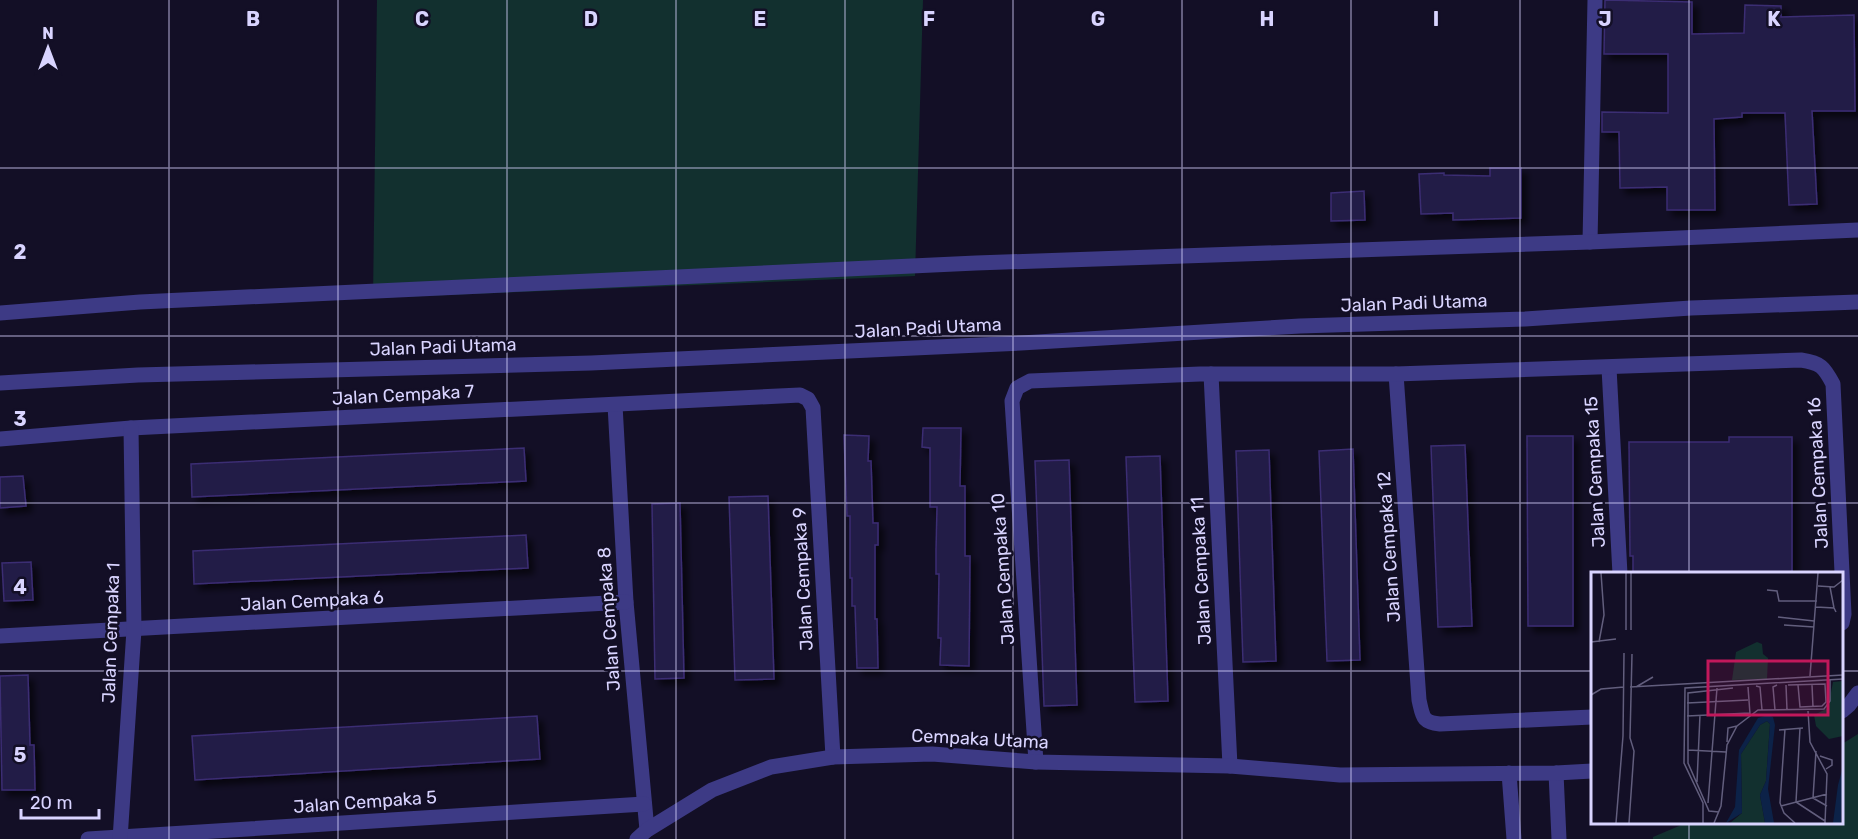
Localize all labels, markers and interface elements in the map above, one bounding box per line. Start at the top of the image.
text: B [246,7,260,31]
text: C [415,7,429,31]
text: D [584,7,598,31]
text: E [754,7,766,31]
text: F [923,7,935,31]
text: G [1091,7,1105,31]
text: H [1260,7,1274,31]
text: I [1433,7,1439,31]
text: J [1598,7,1612,31]
text: K [1767,7,1781,31]
north arrow [18,18,78,78]
text: N [42,24,54,43]
text: 2 [14,240,27,264]
street label: Jalan Padi Utama [1340,289,1488,317]
street label: Jalan Padi Utama [854,313,1002,343]
street label: Jalan Padi Utama [369,333,517,361]
street label: Jalan Cempaka 7 [331,380,475,410]
street label: Jalan Cempaka 15 [1580,396,1610,548]
street label: Jalan Cempaka 16 [1803,397,1833,549]
text: 3 [13,407,27,431]
street label: Jalan Cempaka 12 [1373,471,1405,623]
street label: Jalan Cempaka 10 [987,492,1019,646]
street label: Jalan Cempaka 11 [1186,496,1216,646]
street label: Jalan Cempaka 9 [788,507,818,651]
street label: Jalan Cempaka 8 [593,546,625,692]
street label: Jalan Cempaka 1 [98,562,124,704]
inset map [1591,572,1843,824]
text: 4 [13,575,27,599]
street label: Jalan Cempaka 6 [240,586,385,616]
street label: Cempaka Utama [911,724,1049,754]
text: 5 [14,743,27,767]
scale bar [21,782,99,820]
street label: Jalan Cempaka 5 [293,786,437,818]
text: 20 m [30,792,72,814]

